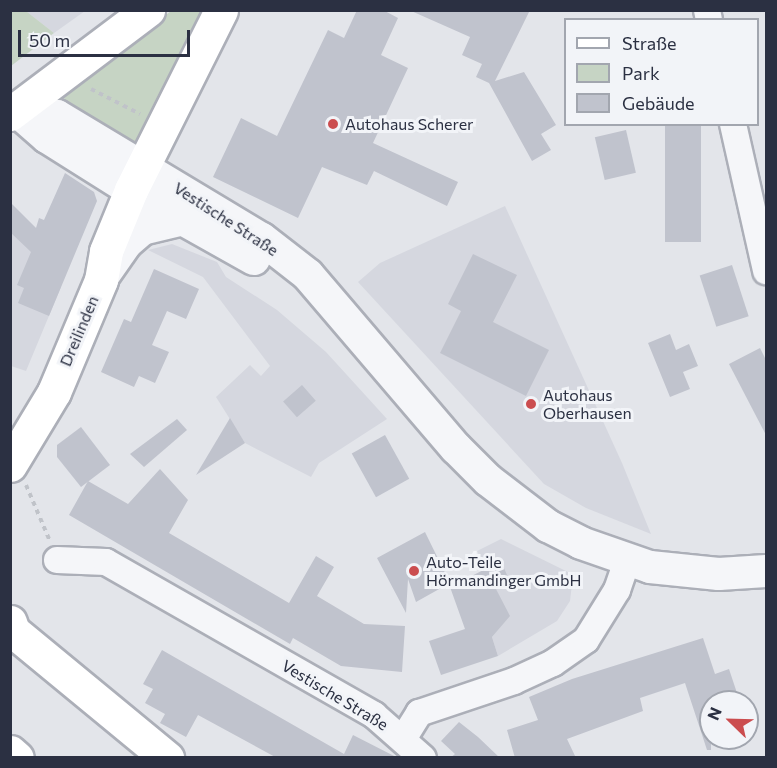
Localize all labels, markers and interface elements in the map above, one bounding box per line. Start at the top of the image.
scale bar [21,18,194,56]
legend [564,18,759,126]
text: 50 m [29,29,70,51]
text: Straße [622,32,677,54]
text: Park [622,62,660,84]
text: Gebäude [622,92,695,114]
place label: Autohaus Scherer [345,114,473,134]
marker: Autohaus Scherer [326,117,340,131]
street label: Vestische Straße [170,178,282,260]
street label: Dreilinden [56,293,102,369]
place label: Autohaus Oberhausen [543,385,632,423]
marker: Autohaus Oberhausen [524,397,538,411]
place label: Auto-Teile Hörmandinger GmbH [426,552,582,590]
marker: Auto-Teile Hörmandinger GmbH [407,564,421,578]
street label: Vestische Straße [278,656,392,734]
north arrow [699,690,759,750]
text: N [703,704,725,723]

